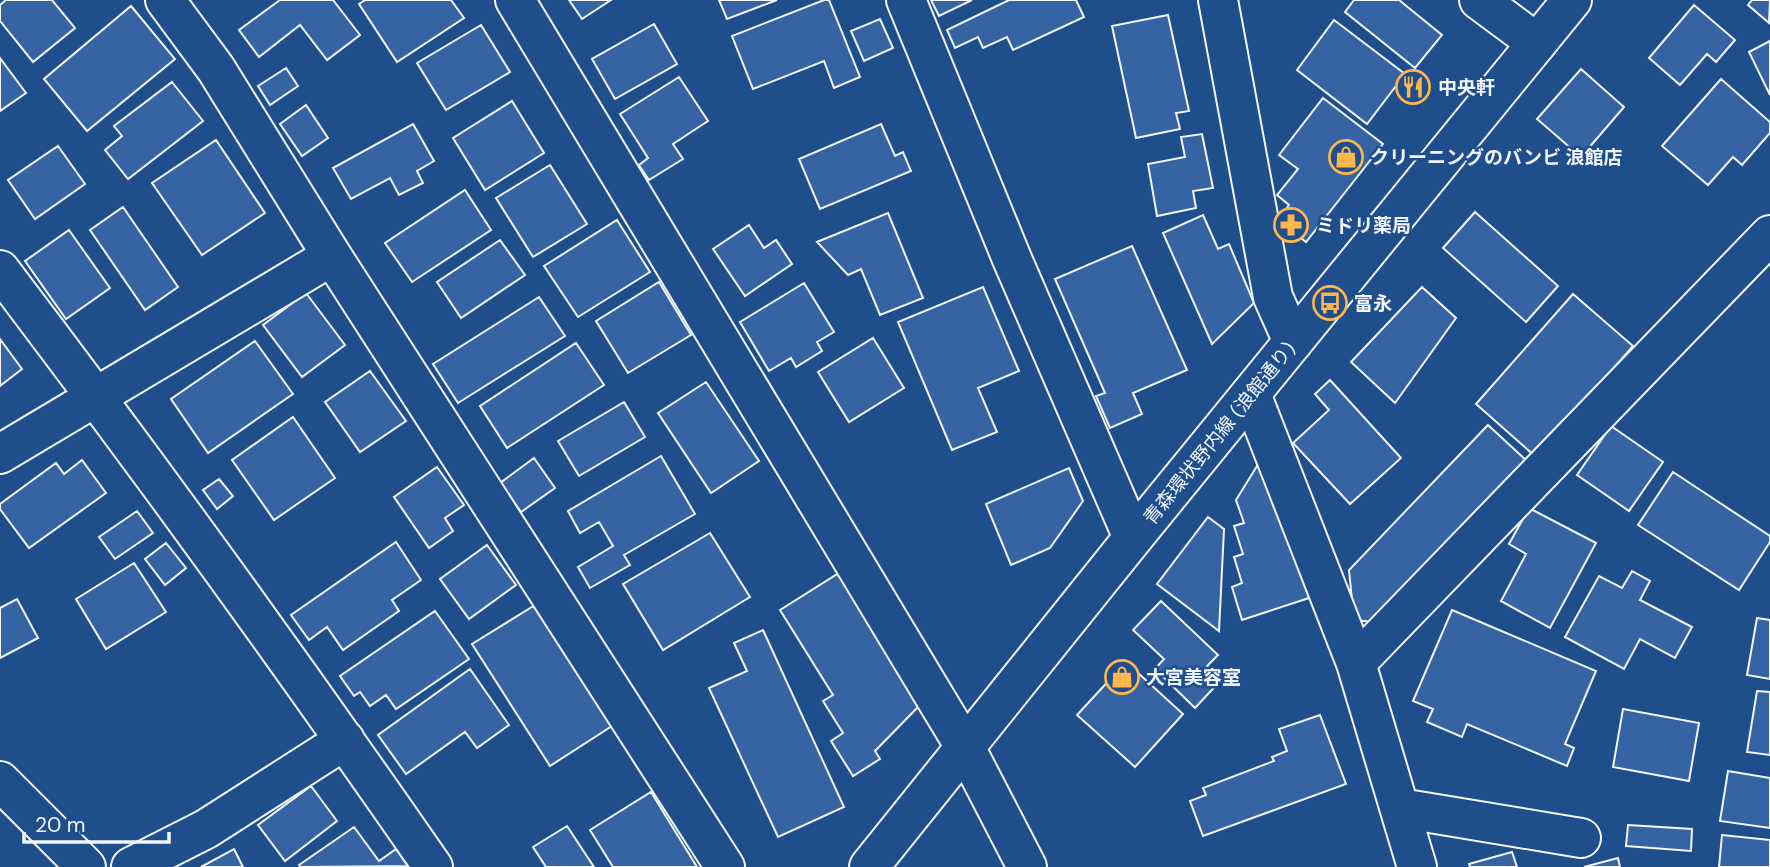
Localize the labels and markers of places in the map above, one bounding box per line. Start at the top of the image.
restaurant icon: 中央軒 [1394,68,1432,106]
place label: 中央軒 [1438,75,1495,100]
shop icon: クリーニングのバンビ 浪館店 [1327,138,1365,176]
place label: クリーニングのバンビ 浪館店 [1370,145,1622,170]
pharmacy icon: ミドリ薬局 [1272,206,1310,244]
place label: ミドリ薬局 [1316,213,1411,238]
bus stop icon: 富永 [1311,284,1349,322]
place label: 富永 [1354,291,1392,316]
shop icon: 大宮美容室 [1103,658,1141,696]
place label: 大宮美容室 [1146,665,1241,690]

